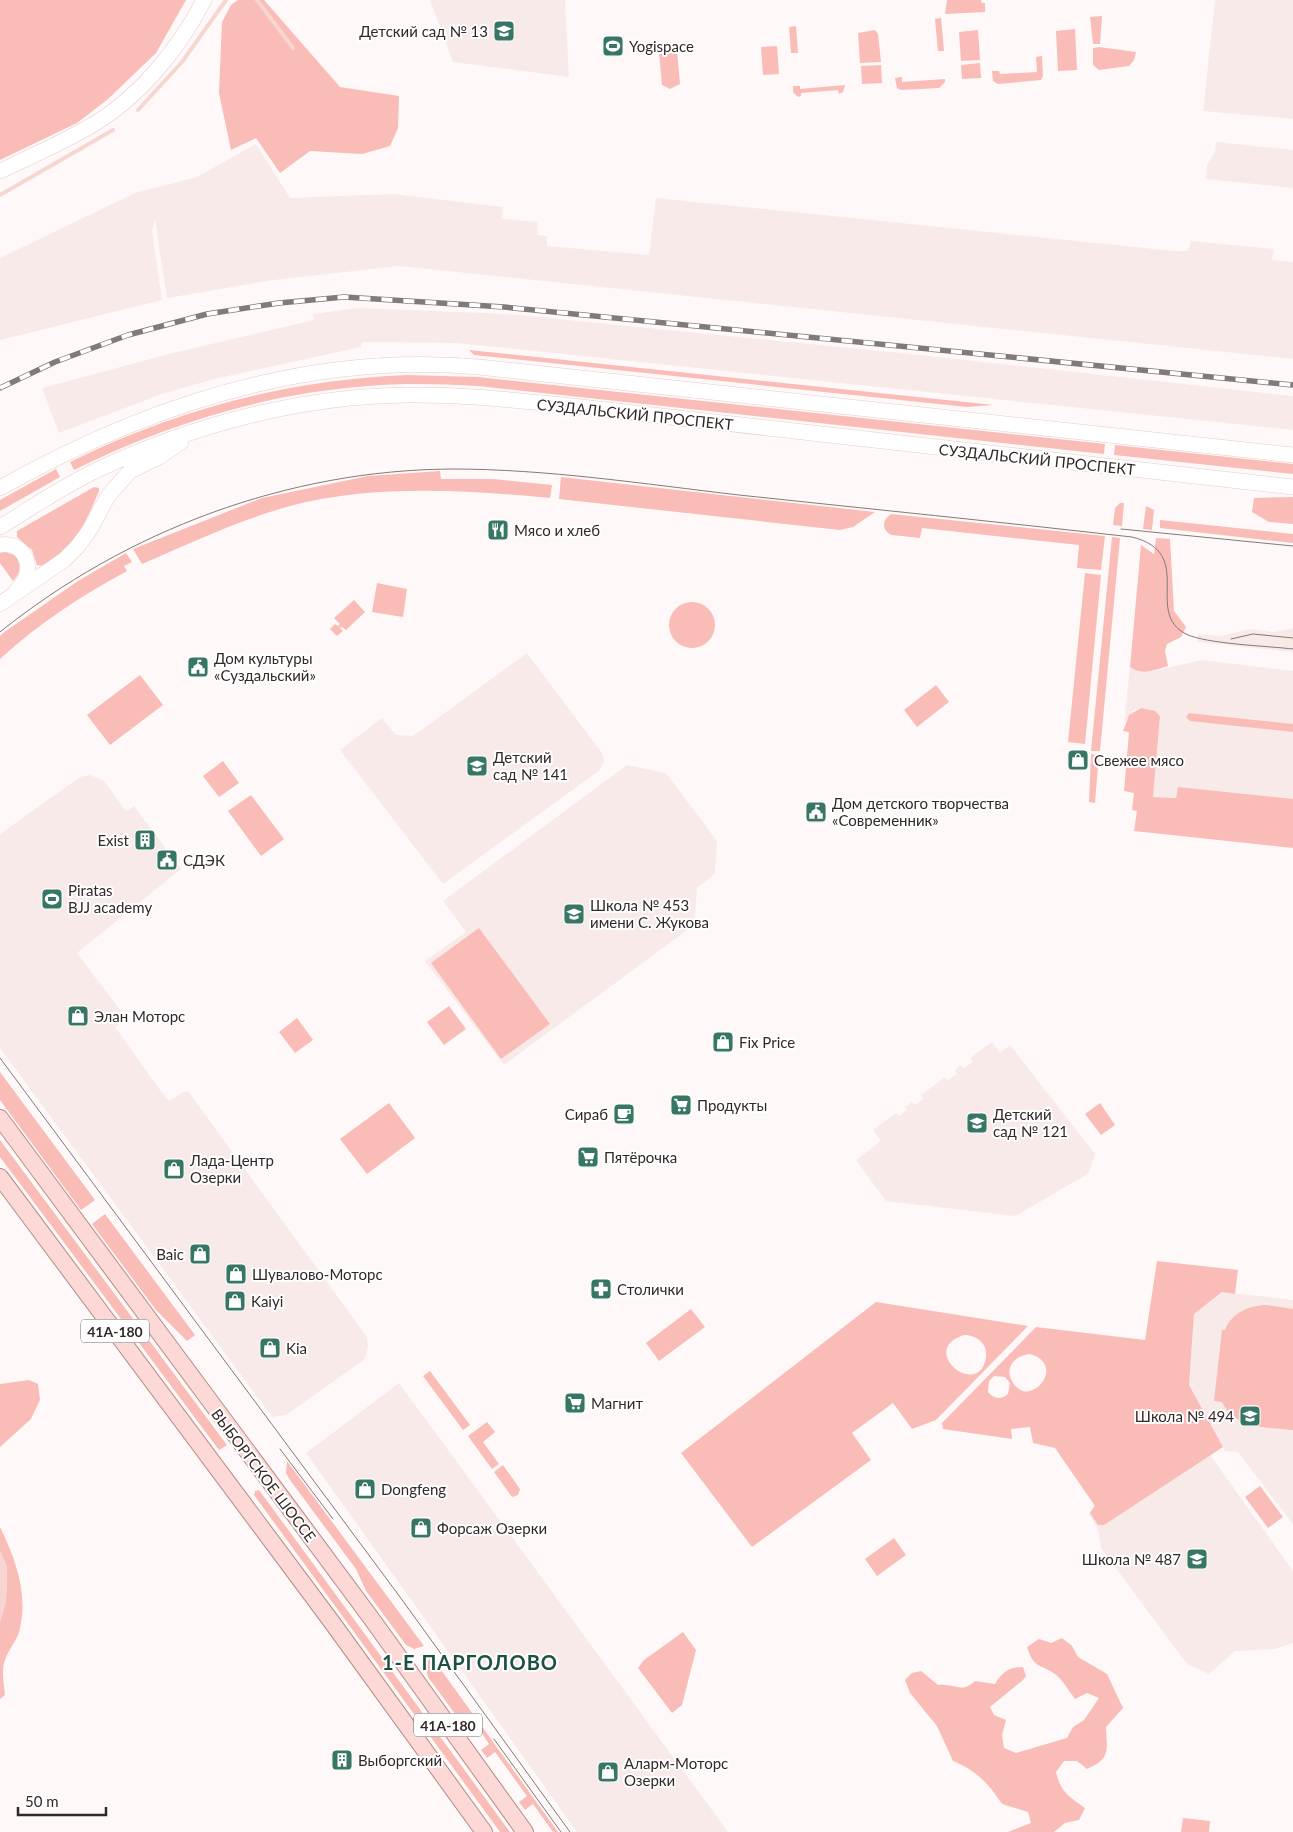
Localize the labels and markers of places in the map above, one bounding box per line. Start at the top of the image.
school or university icon: Детский сад № 13 [492,19,516,43]
place label: Детский сад № 13 [359,22,488,40]
sports icon: Yogispace [601,34,625,58]
place label: Yogispace [629,37,694,55]
restaurant icon: Мясо и хлеб [486,518,510,542]
place label: Мясо и хлеб [514,521,600,539]
place label: Дом культуры «Суздальский» [214,649,316,684]
public building icon: Дом культуры «Суздальский» [186,655,210,679]
place label: Детский сад № 141 [493,748,568,783]
shop icon: Свежее мясо [1066,748,1090,772]
place label: Свежее мясо [1094,751,1184,769]
school or university icon: Детский сад № 141 [465,754,489,778]
place label: Дом детского творчества «Современник» [832,794,1009,829]
public building icon: Дом детского творчества «Современник» [804,800,828,824]
building icon: Exist [133,828,157,852]
place label: Exist [97,831,130,849]
public building icon: СДЭК [155,848,179,872]
place label: СДЭК [183,851,225,869]
place label: Piratas BJJ academy [68,881,152,916]
sports icon: Piratas BJJ academy [40,887,64,911]
place label: Школа № 453 имени С. Жукова [590,896,709,931]
school or university icon: Школа № 453 имени С. Жукова [562,902,586,926]
shop icon: Элан Моторс [66,1004,90,1028]
place label: Элан Моторс [94,1007,185,1025]
shop icon: Fix Price [711,1030,735,1054]
place label: Fix Price [739,1033,795,1051]
supermarket icon: Продукты [669,1093,693,1117]
place label: Продукты [697,1096,767,1114]
cafe icon: Сираб [612,1102,636,1126]
place label: Сираб [565,1105,608,1123]
place label: Детский сад № 121 [993,1105,1068,1140]
school or university icon: Детский сад № 121 [965,1111,989,1135]
supermarket icon: Пятёрочка [576,1145,600,1169]
place label: Пятёрочка [604,1148,677,1166]
place label: Лада-Центр Озерки [189,1151,274,1186]
shop icon: Лада-Центр Озерки [162,1157,186,1181]
shop icon: Baic [188,1242,212,1266]
place label: Baic [156,1245,184,1263]
shop icon: Шувалово-Моторс [224,1262,248,1286]
place label: Шувалово-Моторс [252,1265,383,1283]
pharmacy icon: Столички [589,1277,613,1301]
place label: Столички [617,1280,684,1298]
shop icon: Kaiyi [223,1289,247,1313]
place label: Kaiyi [251,1292,283,1310]
shop icon: Kia [258,1336,282,1360]
place label: Kia [286,1339,307,1357]
supermarket icon: Магнит [563,1391,587,1415]
place label: Магнит [591,1394,643,1412]
school or university icon: Школа № 494 [1238,1404,1262,1428]
place label: Школа № 494 [1135,1407,1234,1425]
shop icon: Dongfeng [353,1477,377,1501]
place label: Dongfeng [381,1480,446,1498]
shop icon: Форсаж Озерки [409,1516,433,1540]
place label: Форсаж Озерки [437,1519,547,1537]
school or university icon: Школа № 487 [1185,1547,1209,1571]
place label: Школа № 487 [1082,1550,1181,1568]
building icon: Выборгский [330,1748,354,1772]
place label: Выборгский [358,1751,442,1769]
place label: Аларм-Моторс Озерки [624,1754,728,1789]
shop icon: Аларм-Моторс Озерки [596,1760,620,1784]

